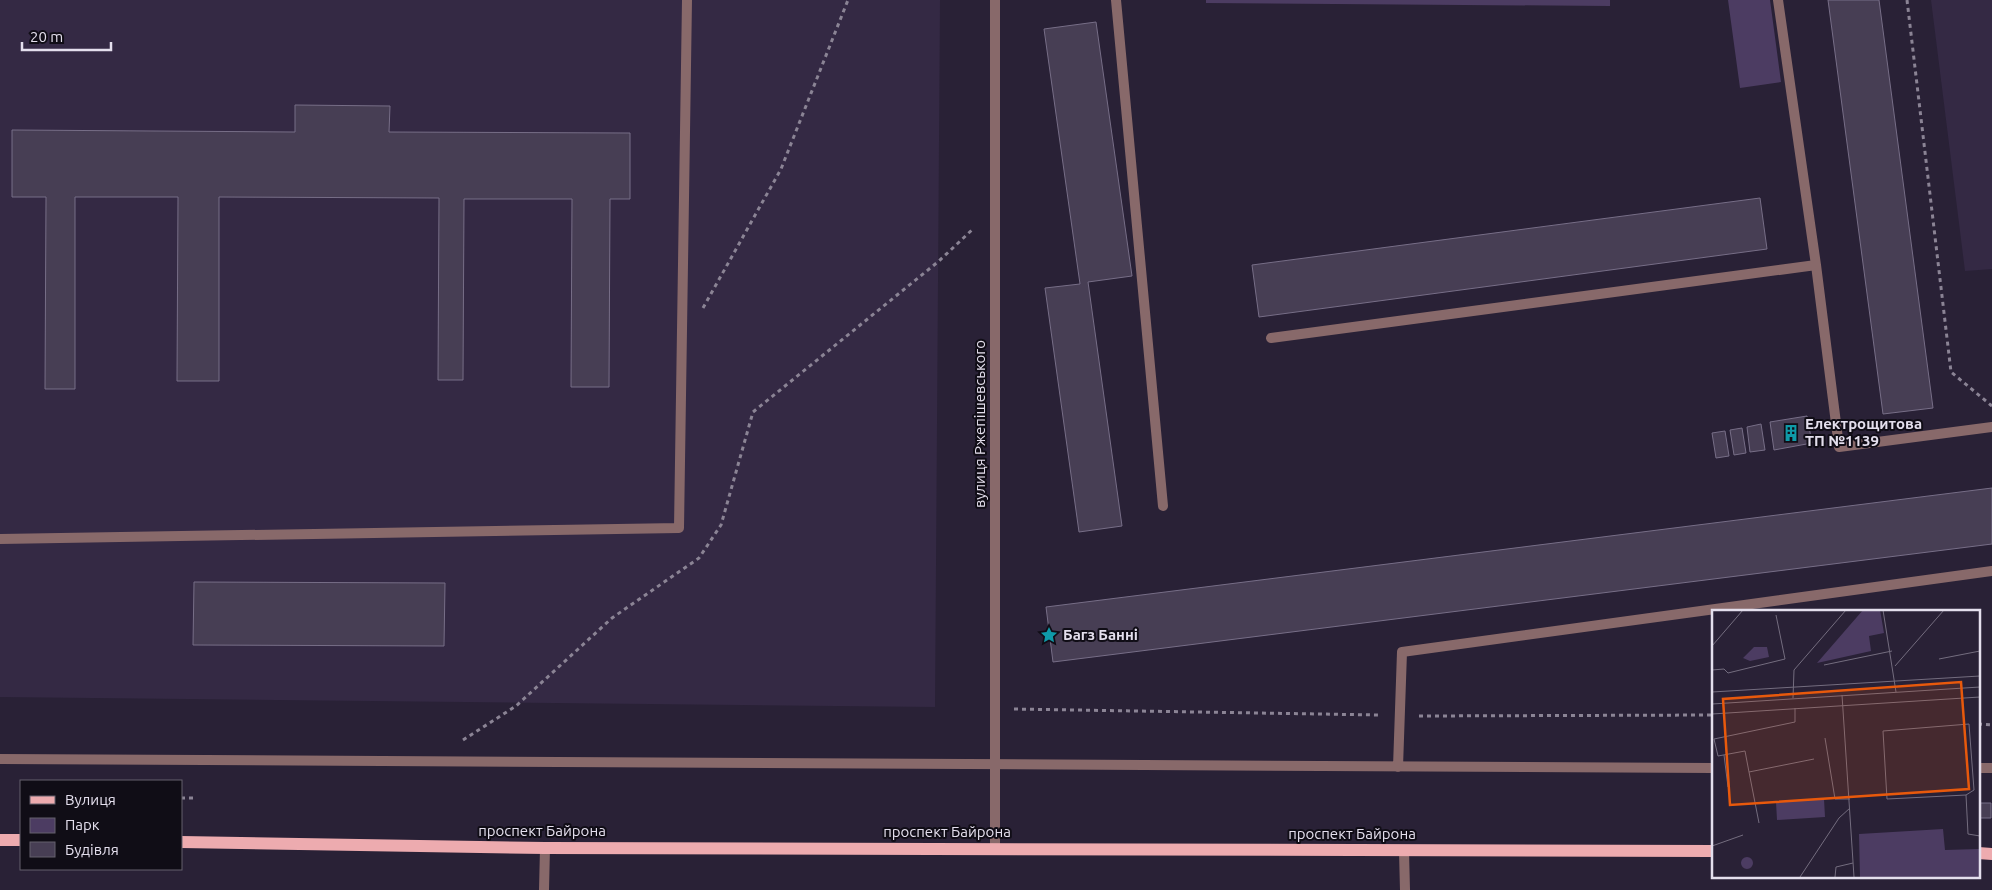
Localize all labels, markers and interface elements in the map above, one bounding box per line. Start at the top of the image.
scale bar [22,20,111,52]
text: 20 m [30,28,63,45]
street label: вулиця Ржепішевського [971,340,988,508]
place label: Електрощитова ТП №1139 [1805,415,1922,449]
building icon: Електрощитова ТП №1139 [1781,423,1801,443]
inset map [1712,610,1980,878]
place icon: Багз Банні [1039,625,1059,645]
place label: Багз Банні [1063,626,1138,643]
legend [20,780,182,870]
text: Вулиця [65,791,116,808]
text: Парк [65,816,100,833]
street label: проспект Байрона [478,822,606,839]
street label: проспект Байрона [883,823,1011,840]
street label: проспект Байрона [1288,825,1416,842]
text: Будівля [65,841,119,858]

